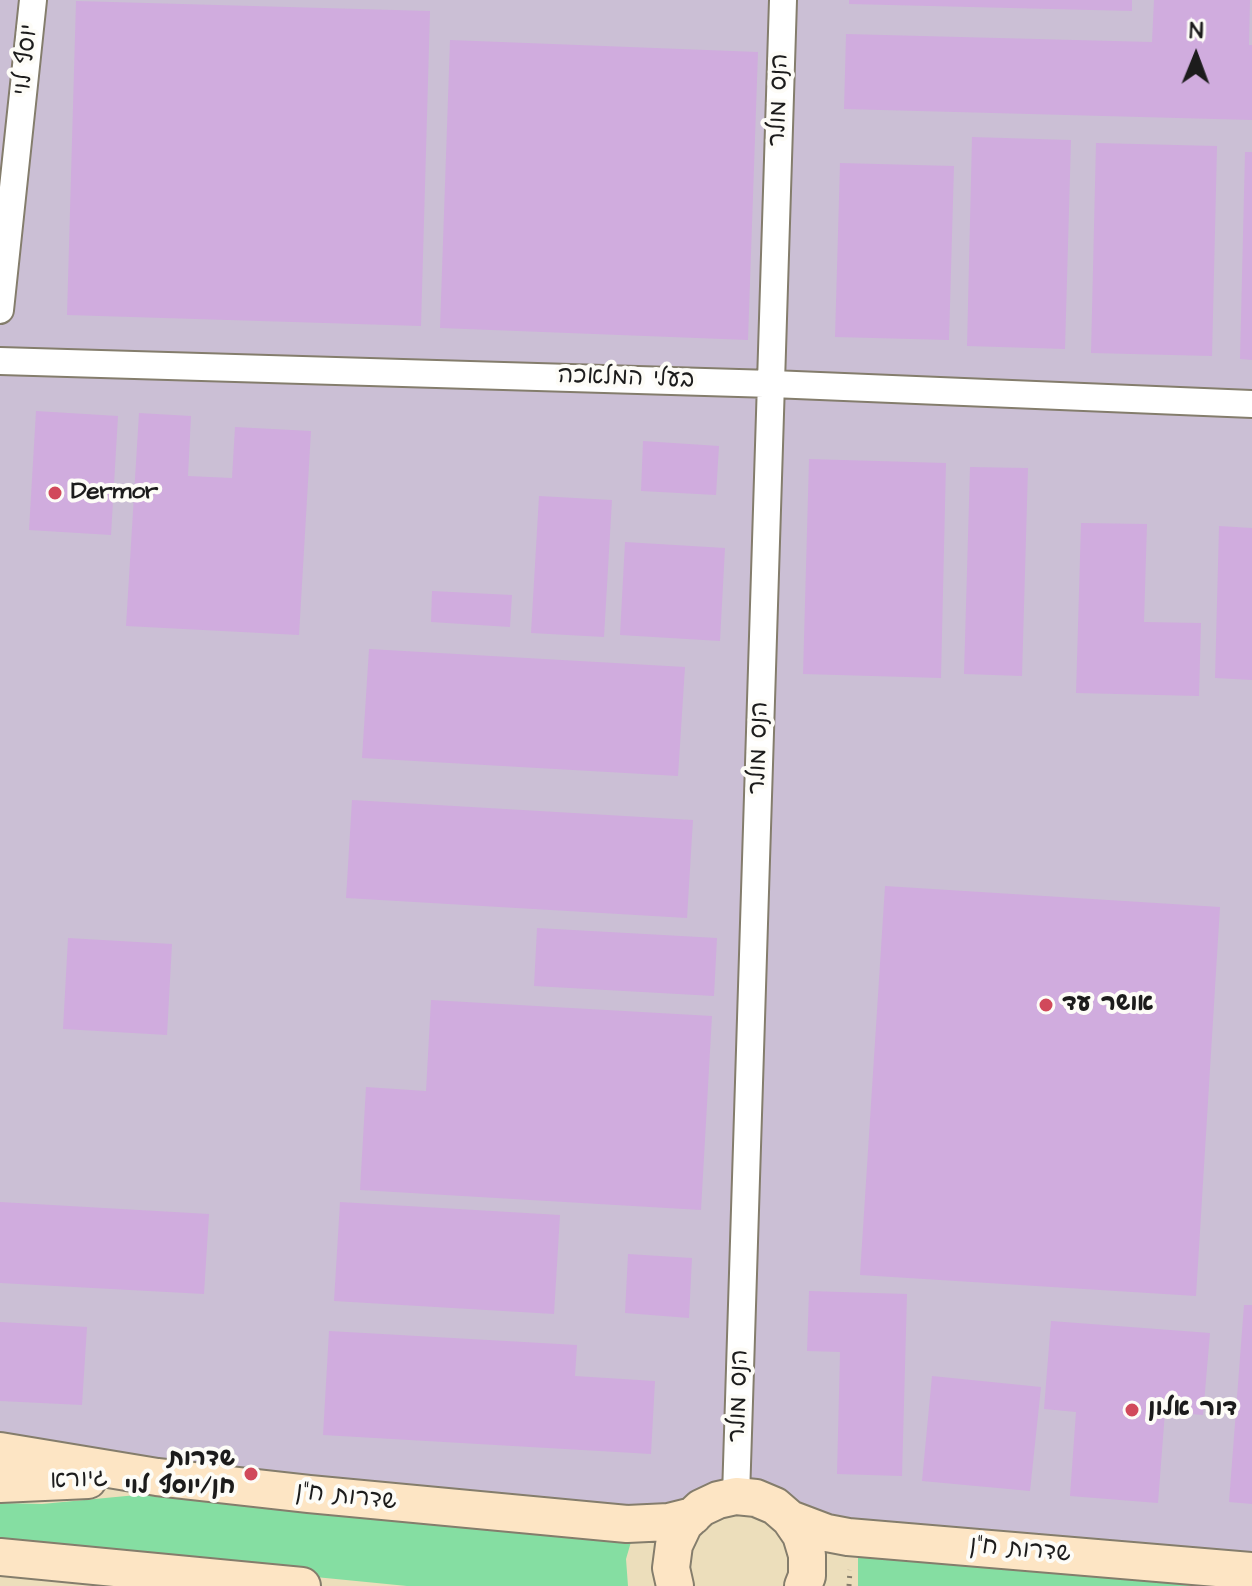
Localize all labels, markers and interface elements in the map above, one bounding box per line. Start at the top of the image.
north arrow [1156,16,1236,96]
text: N [1189,16,1204,47]
street label: יוסף לוי [9,23,45,97]
street label: הנס מולר [764,53,796,147]
street label: בעלי המלאכה [557,362,695,396]
place label: Dermor [71,479,158,507]
marker: Dermor [46,484,64,502]
street label: הנס מולר [744,701,776,795]
place label: אושר עד [1062,991,1154,1019]
marker: אושר עד [1037,996,1055,1014]
street label: הנס מולר [724,1349,756,1443]
place label: דור אלון [1148,1396,1237,1424]
marker: דור אלון [1123,1401,1141,1419]
place label: שדרות חן/יוסף לוי [124,1446,235,1502]
street label: גיורא [50,1465,108,1497]
marker: שדרות חן/יוסף לוי [242,1465,260,1483]
street label: שדרות ח"ן [294,1478,398,1518]
street label: שדרות ח"ן [968,1532,1072,1570]

